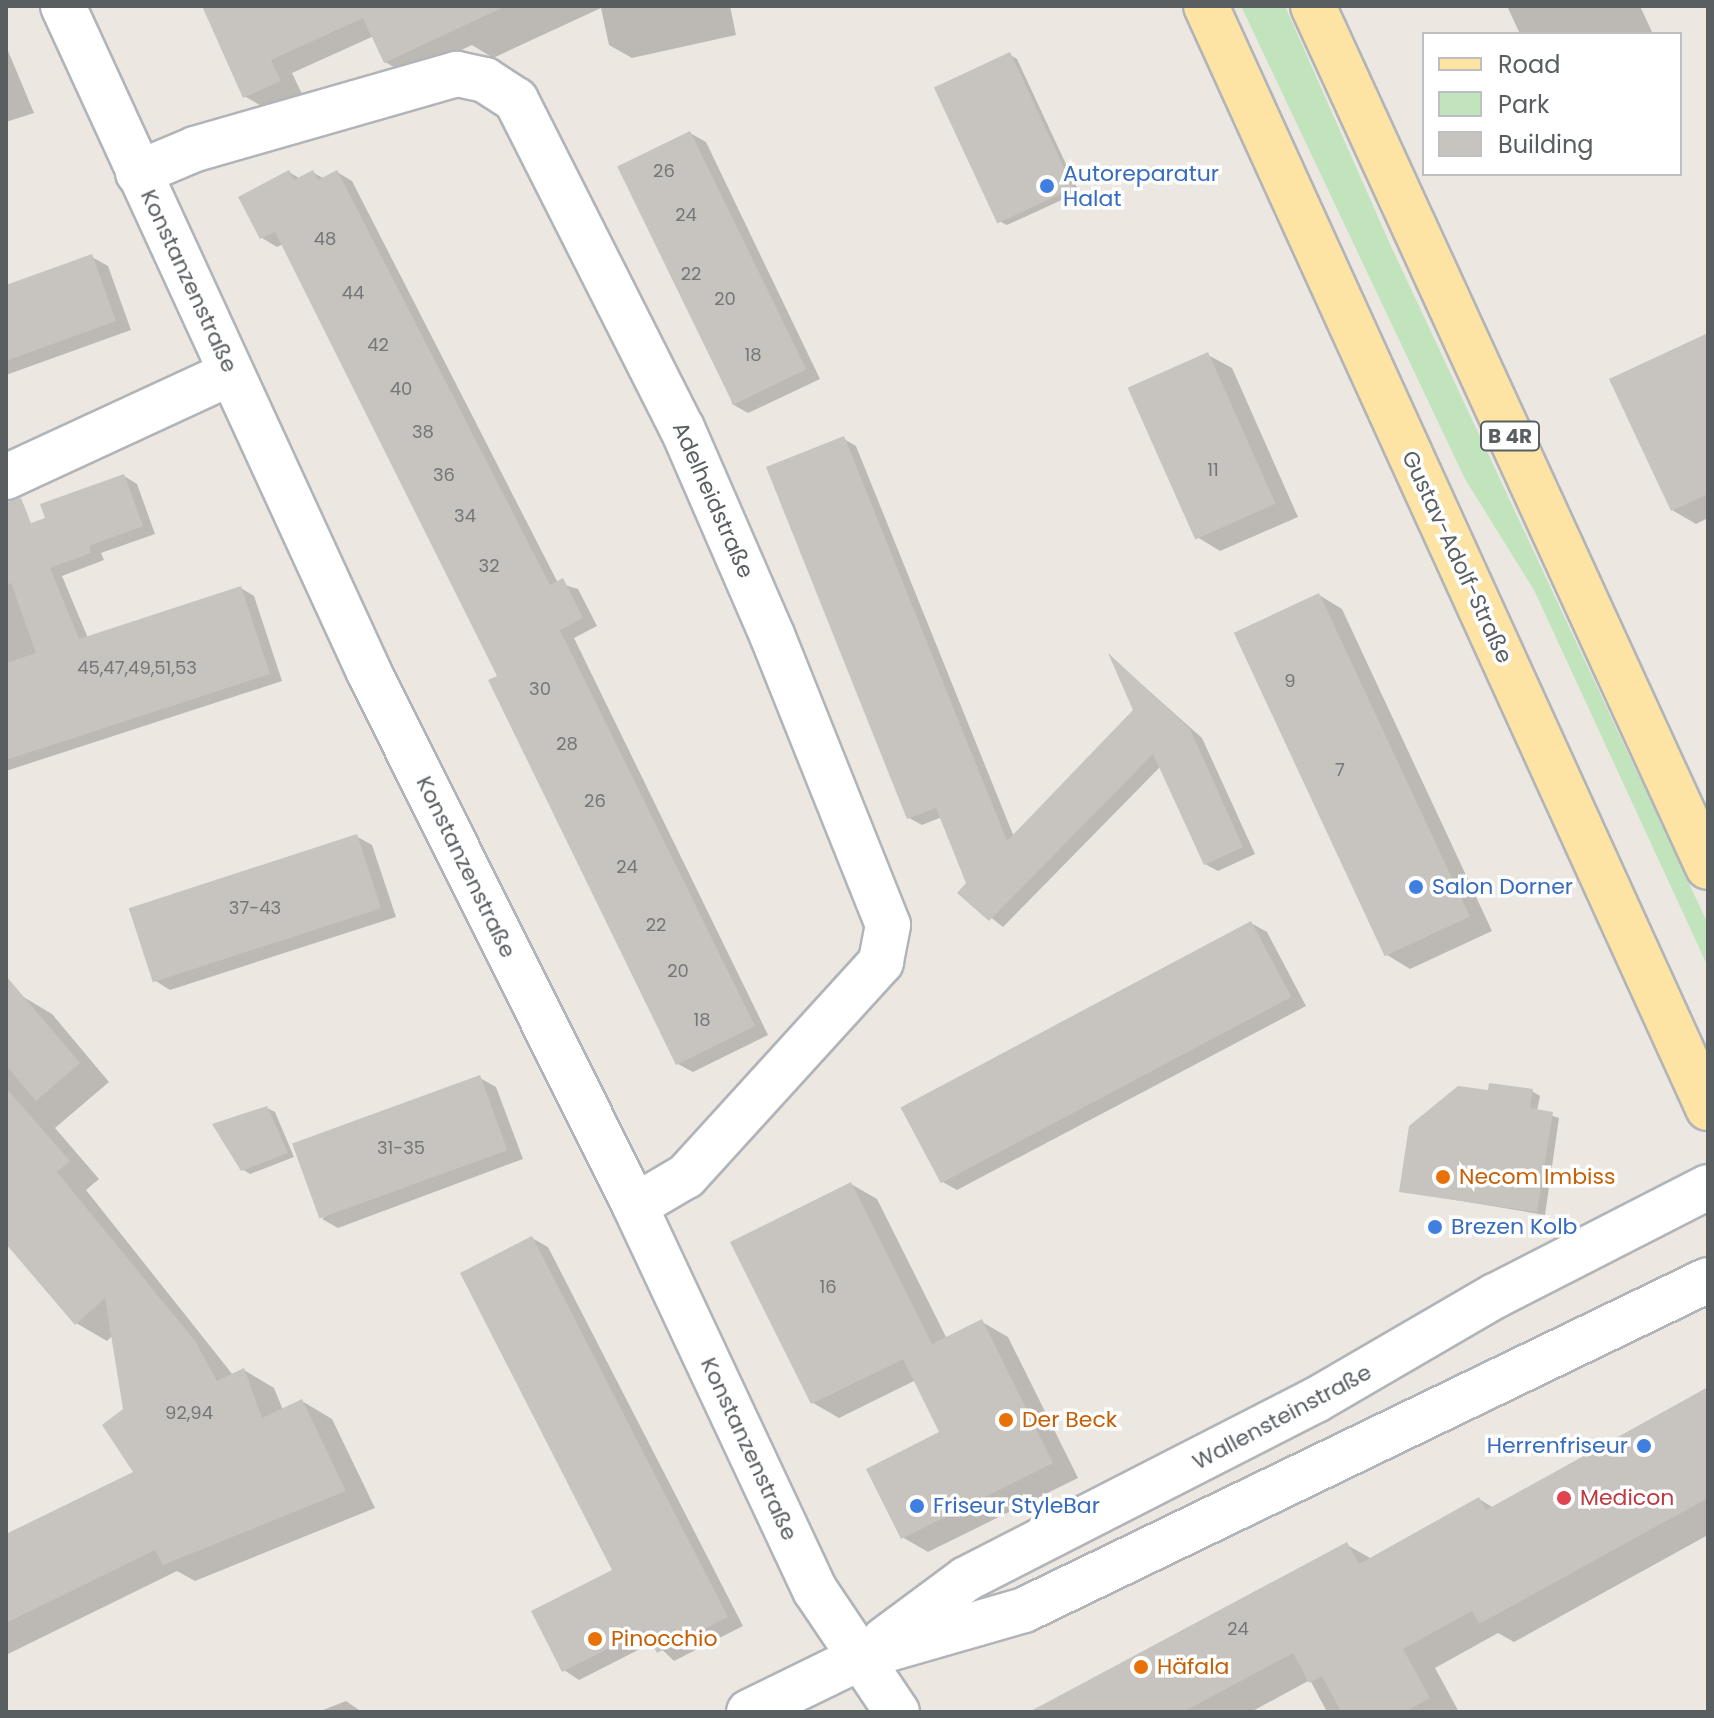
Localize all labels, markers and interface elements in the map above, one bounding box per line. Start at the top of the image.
legend [1422,32,1682,176]
text: Road [1498,48,1560,81]
text: Park [1498,88,1549,121]
text: Building [1498,128,1594,161]
house number: 26 [653,160,675,182]
place label: Autoreparatur Halat [1063,160,1219,212]
marker: Autoreparatur Halat [1038,177,1056,195]
street label: Konstanzenstraße [135,185,243,377]
house number: 24 [675,204,697,226]
house number: 48 [314,228,336,250]
house number: 22 [681,263,701,285]
house number: 44 [342,282,364,304]
house number: 20 [714,288,736,310]
house number: 42 [367,334,389,356]
house number: 18 [744,344,762,366]
house number: 40 [390,378,412,400]
street label: Adelheidstraße [667,418,759,582]
road number: B 4R [1480,420,1540,452]
house number: 38 [412,421,434,443]
street label: Gustav-Adolf-Straße [1396,447,1518,667]
house number: 11 [1207,459,1219,481]
house number: 36 [433,464,455,486]
house number: 34 [454,505,476,527]
house number: 32 [479,555,499,577]
house number: 45,47,49,51,53 [77,657,197,679]
house number: 9 [1284,670,1296,692]
house number: 30 [529,678,551,700]
house number: 28 [556,733,578,755]
house number: 7 [1335,759,1345,781]
street label: Konstanzenstraße [411,772,521,962]
house number: 26 [584,790,606,812]
house number: 24 [616,856,638,878]
place label: Salon Dorner [1432,874,1573,900]
marker: Salon Dorner [1407,878,1425,896]
house number: 37-43 [229,897,281,919]
house number: 22 [646,914,666,936]
house number: 20 [667,960,689,982]
house number: 18 [693,1009,711,1031]
house number: 31-35 [377,1137,425,1159]
place label: Necom Imbiss [1459,1164,1615,1190]
marker: Necom Imbiss [1434,1168,1452,1186]
place label: Brezen Kolb [1451,1214,1577,1240]
marker: Brezen Kolb [1426,1218,1444,1236]
house number: 16 [819,1276,837,1298]
street label: Konstanzenstraße [695,1353,803,1545]
street label: Wallensteinstraße [1188,1359,1376,1475]
house number: 92,94 [165,1402,213,1424]
place label: Der Beck [1022,1407,1117,1433]
marker: Der Beck [997,1411,1015,1429]
place label: Herrenfriseur [1487,1433,1628,1459]
marker: Herrenfriseur [1635,1437,1653,1455]
place label: Medicon [1580,1485,1674,1511]
marker: Medicon [1555,1489,1573,1507]
place label: Friseur StyleBar [933,1493,1100,1519]
marker: Friseur StyleBar [908,1497,926,1515]
house number: 24 [1227,1618,1249,1640]
place label: Pinocchio [611,1626,718,1652]
marker: Pinocchio [586,1630,604,1648]
place label: Häfala [1157,1654,1229,1680]
marker: Häfala [1132,1658,1150,1676]

